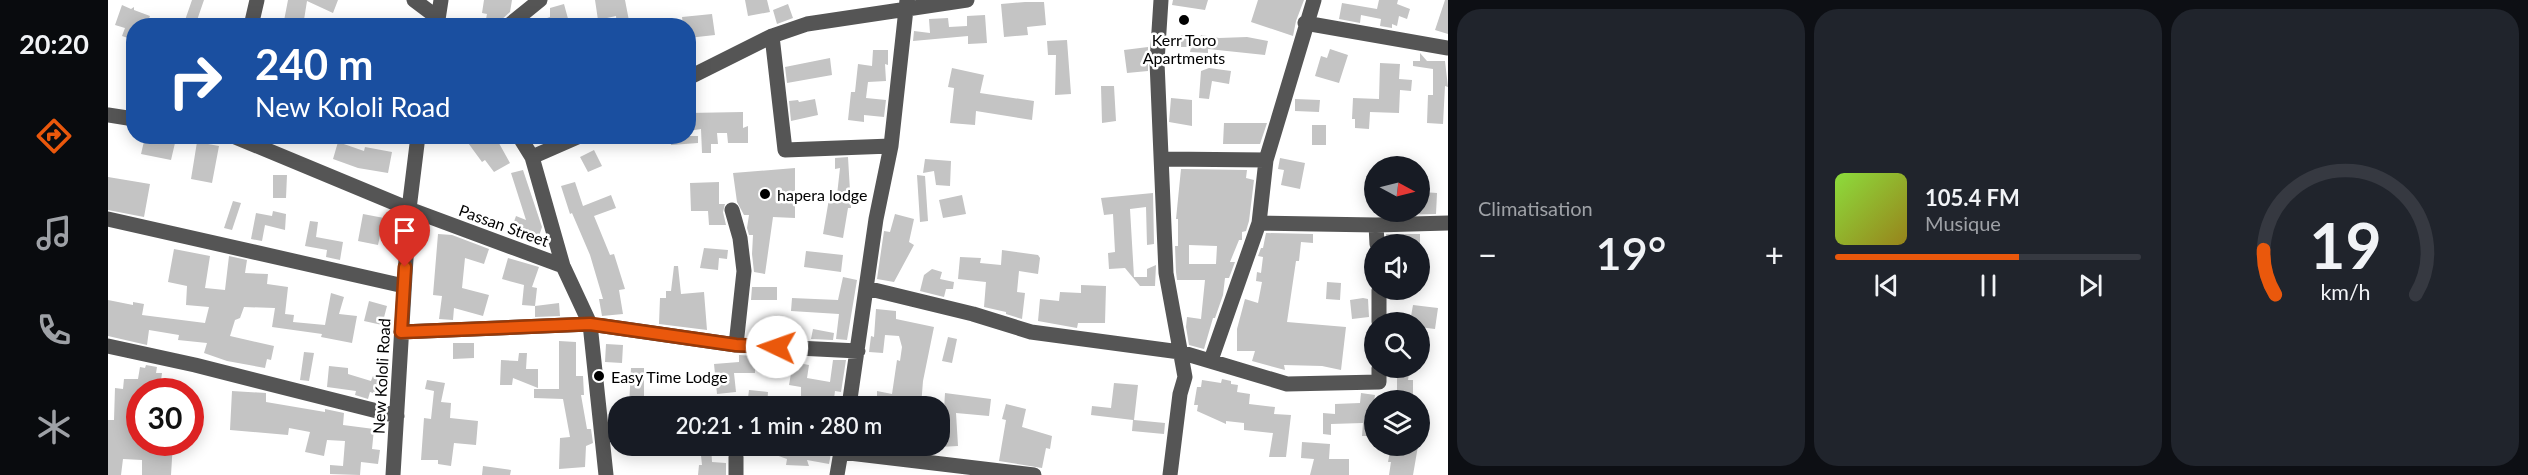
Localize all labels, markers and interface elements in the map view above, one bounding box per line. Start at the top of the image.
marker: Kerr Toro Apartments [1177,13,1191,27]
text: 20:20 [19,27,89,60]
place label: Kerr Toro Apartments [1143,30,1225,67]
text: 240 m [255,39,373,89]
icon: right [156,42,234,120]
text: New Kololi Road [255,90,450,123]
icon: directions [33,115,75,157]
north arrow [1364,156,1430,222]
map controls [1364,156,1430,456]
text: 105.4 FM [1925,184,2020,211]
place label: hapera lodge [777,185,868,204]
marker: hapera lodge [758,187,772,201]
text: Climatisation [1478,196,1593,220]
street label: Passan Street [456,200,552,250]
pin [379,205,430,267]
text: 19 [2309,207,2381,282]
text: Musique [1925,211,2001,235]
icon: music [33,212,75,254]
icon: arrive [388,214,421,247]
text: 19° [1596,226,1666,280]
button: sound [1364,234,1430,300]
text: − [1478,234,1497,274]
text: + [1765,234,1784,274]
icon: previous [1870,269,1903,302]
icon: pause [1972,269,2005,302]
icon: next [2074,269,2107,302]
text: km/h [2320,279,2370,305]
icon: phone [33,309,75,351]
button: search [1364,312,1430,378]
position arrow [745,315,809,379]
street label: New Kololi Road [368,318,394,434]
place label: Easy Time Lodge [611,367,728,386]
marker: Easy Time Lodge [592,369,606,383]
speed limit sign: 30 [126,378,204,456]
button: layers [1364,390,1430,456]
icon: climate [33,406,75,448]
text: 20:21 · 1 min · 280 m [676,412,882,439]

